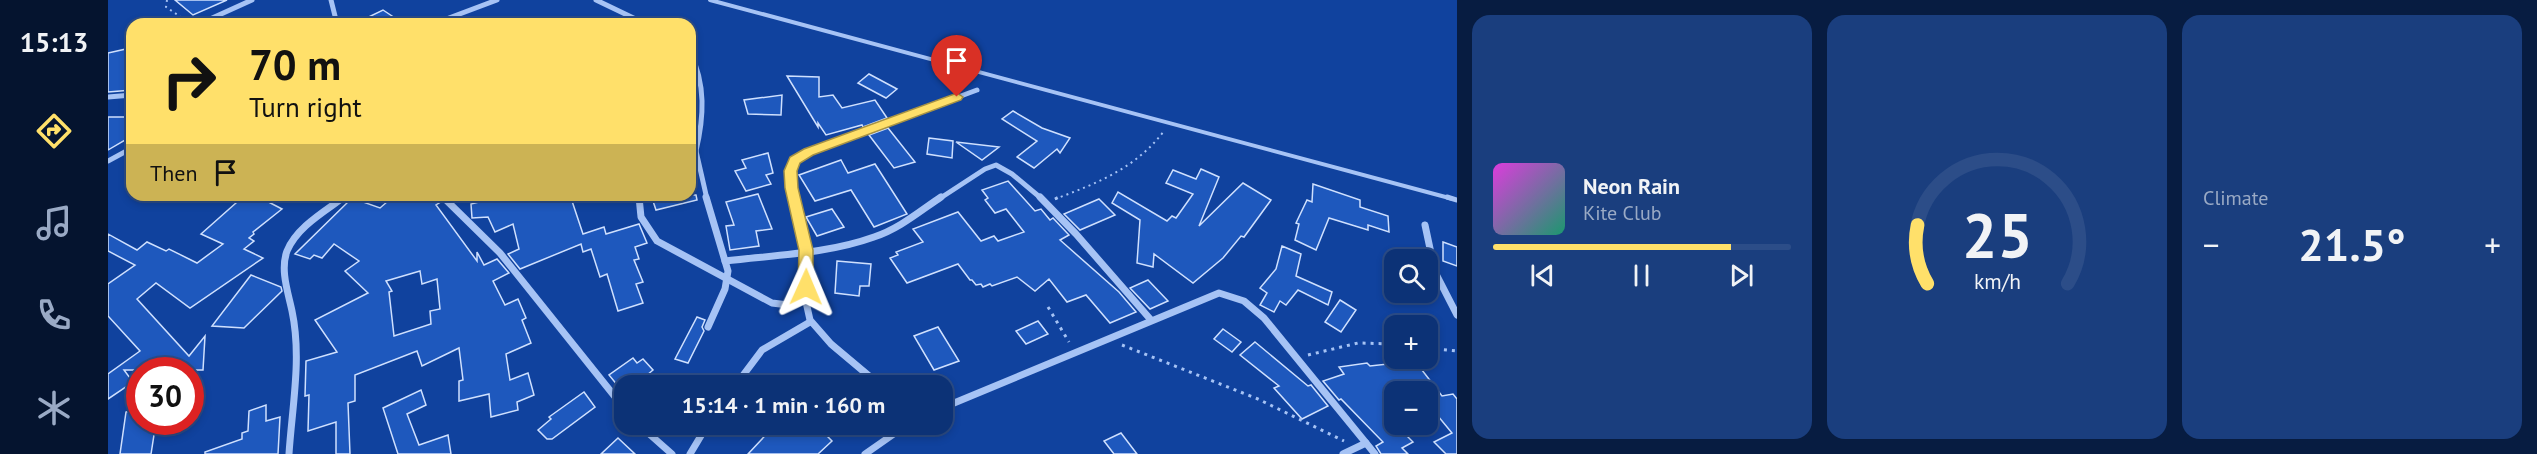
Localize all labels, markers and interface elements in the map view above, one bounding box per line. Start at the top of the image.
text: 15:13 [20,25,88,59]
pin [931,35,982,97]
text: 70 m [249,37,341,92]
icon: right [150,42,228,120]
icon: arrive [940,44,973,77]
text: Turn right [249,90,362,124]
icon: directions [33,110,75,152]
icon: arrive [209,156,242,189]
text: Then [150,159,197,187]
text: Neon Rain [1583,172,1680,200]
text: Climate [2203,185,2269,211]
text: 25 [1962,194,2032,275]
text: Kite Club [1583,200,1661,226]
icon: music [33,202,75,244]
text: 21.5° [2298,215,2406,273]
text: − [2203,223,2220,266]
text: + [2484,223,2501,266]
map controls [1384,249,1438,435]
button: search [1384,249,1438,303]
position arrow [774,255,838,319]
icon: previous [1526,259,1559,292]
icon: pause [1625,259,1658,292]
icon: next [1725,259,1758,292]
text: km/h [1973,267,2020,295]
icon: phone [33,294,75,336]
button: + [1384,315,1438,369]
speed limit sign: 30 [126,357,204,435]
button: − [1384,381,1438,435]
icon: climate [33,387,75,429]
text: 15:14 · 1 min · 160 m [682,391,885,419]

